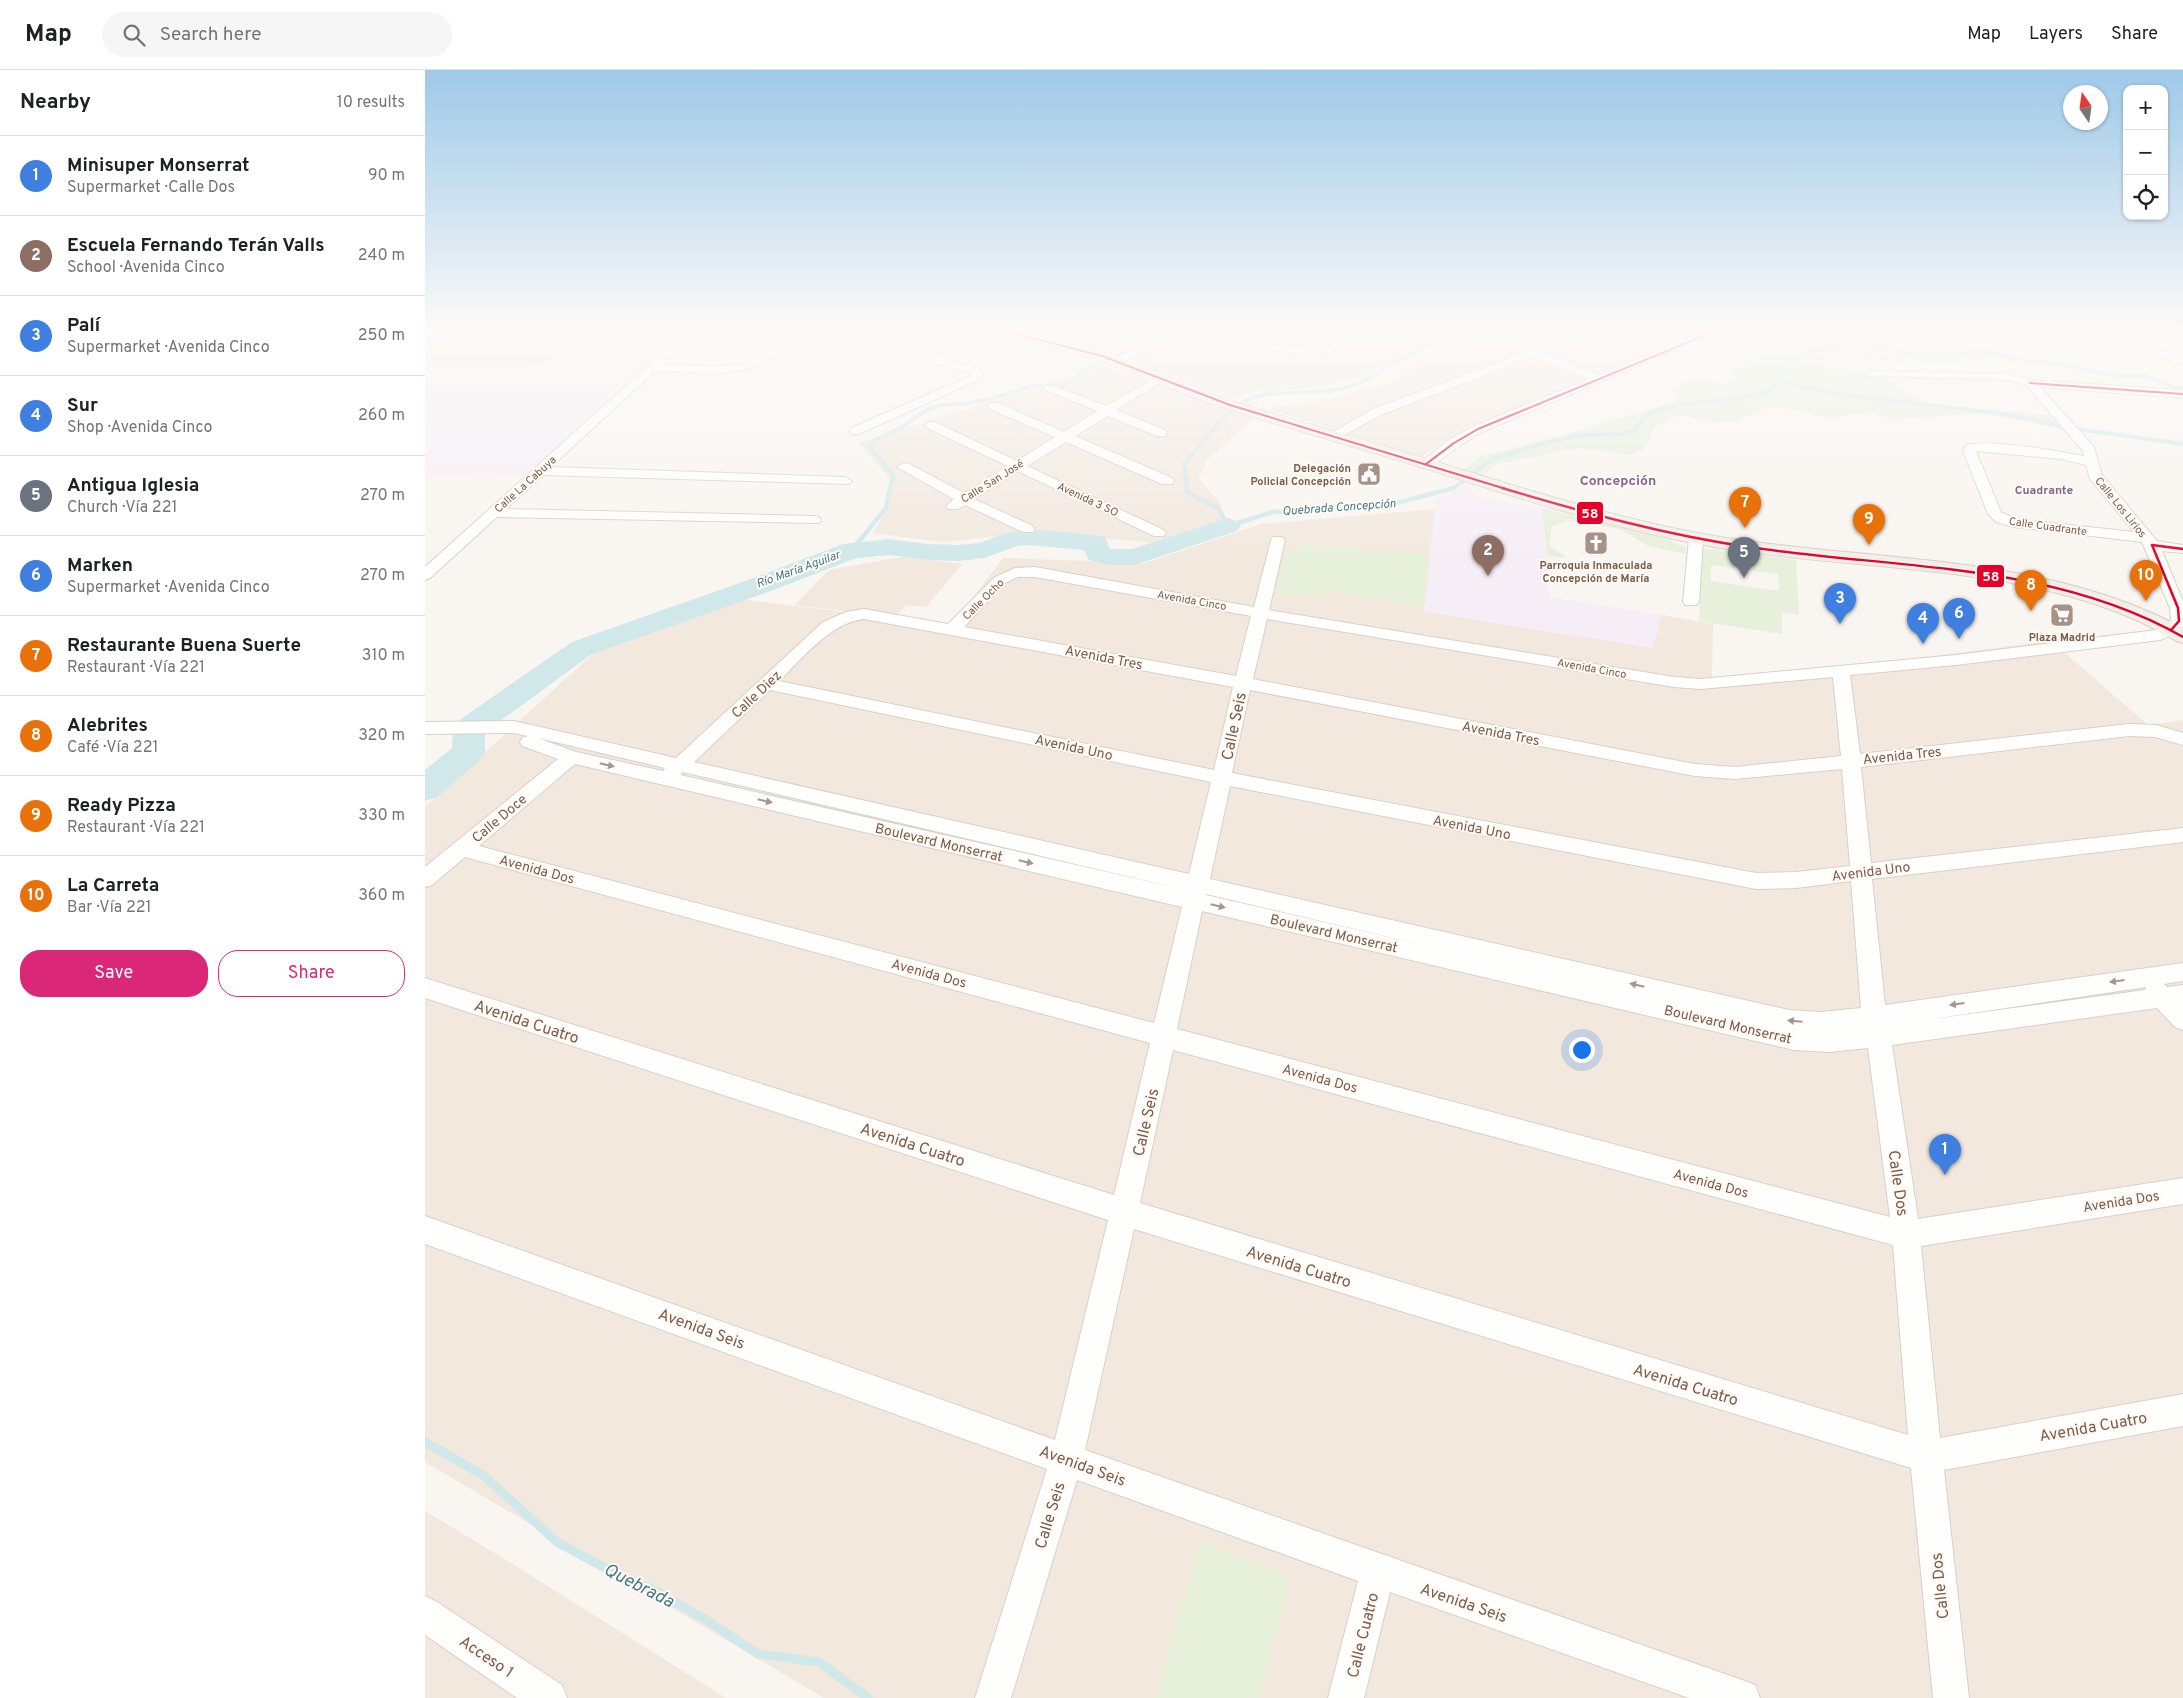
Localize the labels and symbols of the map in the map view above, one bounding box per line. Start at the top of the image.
north arrow [2063,85,2108,130]
street label: Calle La Cabuya [492,453,560,516]
street label: Calle San José [959,457,1027,507]
public building icon: Delegación Policial Concepción [1356,461,1382,487]
place label: Delegación Policial Concepción [1250,462,1351,489]
district label: Concepción [1580,473,1656,490]
street label: Calle Los Lirios [2091,474,2149,541]
street label: Avenida 3 SO [1055,480,1120,520]
district label: Cuadrante [2015,483,2073,499]
pin: 7 [1729,487,1761,528]
water label: Quebrada Concepción [1282,496,1397,520]
line badge: 58 [1576,501,1604,525]
pin: 9 [1853,504,1885,545]
text: 58 [1581,506,1599,523]
street label: Calle Cuadrante [2008,515,2088,539]
church icon: Parroquia Inmaculada Concepción de María [1583,530,1609,556]
pin: 2 [1472,535,1504,576]
pin: 5 [1728,537,1760,578]
water label: Río María Aguilar [754,547,844,593]
place label: Parroquia Inmaculada Concepción de María [1540,559,1652,586]
pin: 10 [2130,560,2162,601]
line badge: 58 [1976,564,2005,588]
text: 58 [1982,569,2000,586]
pin: 8 [2015,570,2047,611]
street label: Calle Ocho [960,576,1007,623]
pin: 3 [1824,583,1856,624]
street label: Avenida Cinco [1156,588,1228,614]
pin: 6 [1943,598,1975,639]
supermarket icon: Plaza Madrid [2049,602,2075,628]
pin: 4 [1907,603,1939,644]
place label: Plaza Madrid [2029,631,2095,645]
street label: Avenida Tres [1063,643,1144,674]
street label: Avenida Cinco [1556,656,1628,682]
street label: Calle Diez [728,668,786,723]
street label: Calle Seis [1218,691,1252,762]
street label: Avenida Tres [1460,719,1541,750]
street label: Avenida Uno [1033,732,1114,765]
street label: Avenida Tres [1862,744,1942,769]
one-way arrow [600,761,615,769]
street label: Calle Doce [469,791,531,847]
one-way arrow [758,797,773,805]
street label: Avenida Uno [1431,813,1512,844]
street label: Boulevard Monserrat [873,820,1004,866]
street label: Avenida Dos [497,852,576,889]
one-way arrow [1018,858,1034,866]
street label: Avenida Uno [1831,859,1912,886]
one-way arrow [1211,902,1226,910]
street label: Boulevard Monserrat [1268,911,1399,957]
street label: Avenida Dos [889,956,968,993]
one-way arrow [2109,977,2125,985]
one-way arrow [1629,981,1644,989]
street label: Avenida Cuatro [471,997,581,1049]
one-way arrow [1948,1001,1964,1009]
street label: Boulevard Monserrat [1662,1002,1793,1048]
one-way arrow [1787,1016,1803,1024]
your location [1569,1037,1595,1063]
street label: Avenida Dos [1280,1061,1359,1098]
street label: Calle Seis [1129,1087,1164,1158]
street label: Avenida Cuatro [857,1120,967,1172]
pin: 1 [1929,1134,1961,1175]
street label: Calle Dos [1882,1149,1912,1218]
street label: Avenida Dos [1671,1166,1750,1203]
street label: Avenida Dos [2082,1188,2161,1217]
street label: Avenida Cuatro [1243,1242,1354,1293]
street label: Avenida Seis [655,1305,747,1355]
street label: Avenida Cuatro [1630,1360,1741,1411]
street label: Avenida Cuatro [2038,1409,2149,1447]
street label: Avenida Seis [1036,1442,1128,1492]
street label: Calle Seis [1031,1480,1071,1552]
street label: Calle Dos [1928,1552,1954,1620]
water label: Quebrada [599,1559,678,1614]
street label: Avenida Seis [1417,1580,1509,1628]
street label: Calle Cuatro [1344,1591,1384,1680]
street label: Acceso 1 [455,1632,517,1683]

